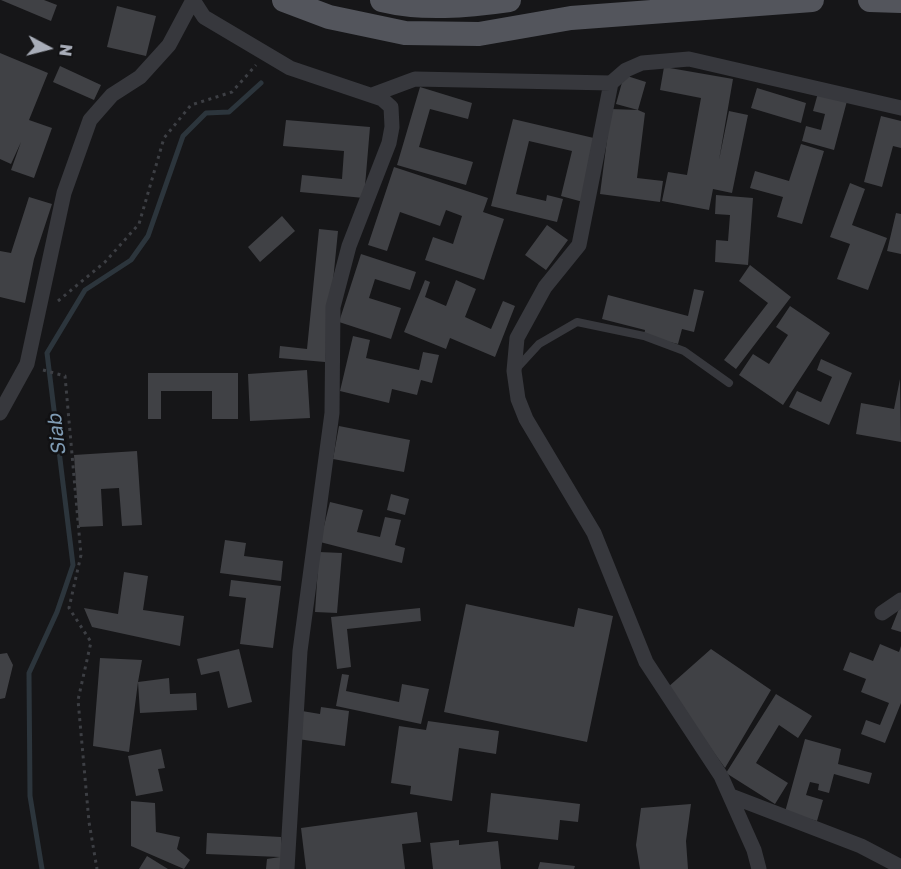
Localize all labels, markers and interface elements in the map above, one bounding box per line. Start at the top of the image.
north arrow [18,18,78,78]
text: N [55,43,77,57]
water label: Siab [43,413,71,457]

